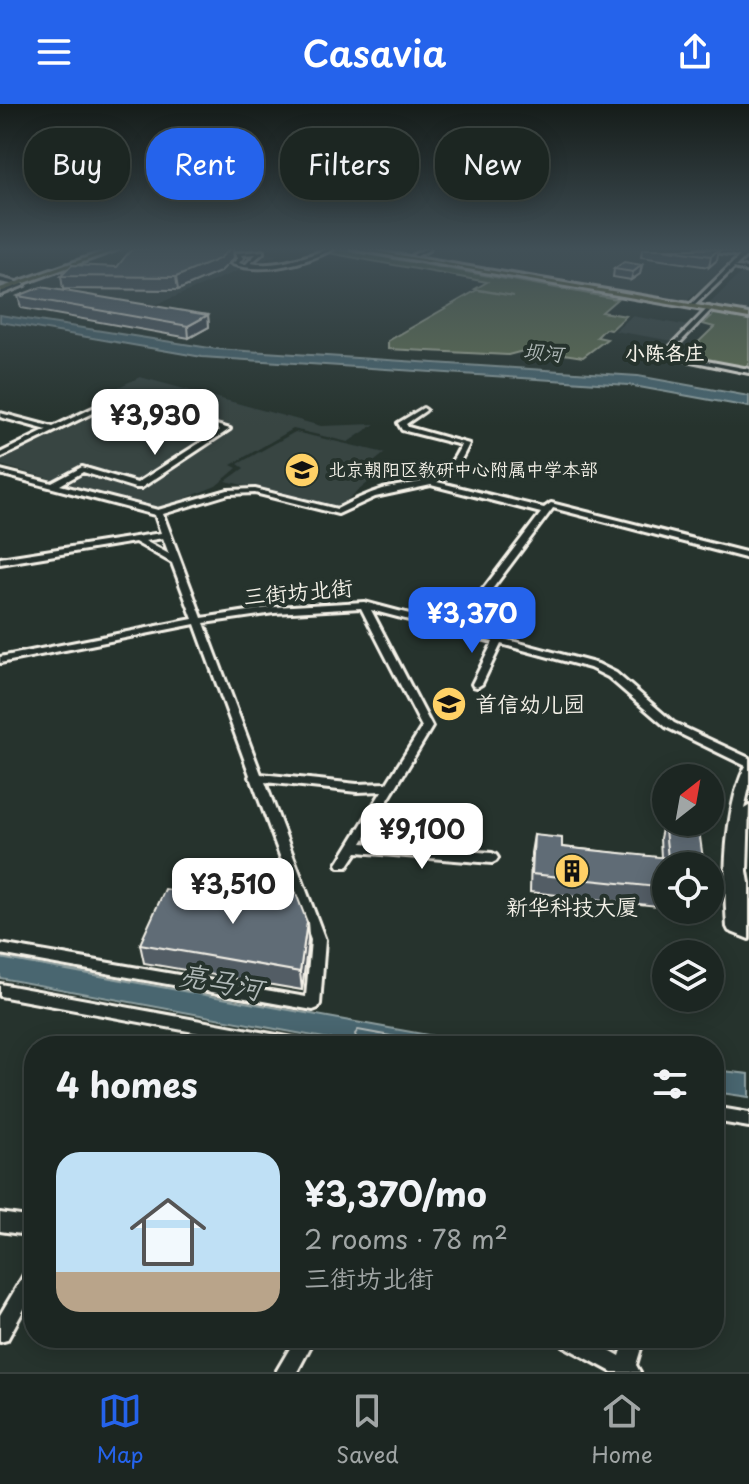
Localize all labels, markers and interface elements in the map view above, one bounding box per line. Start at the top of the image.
text: Casavia [303,25,446,79]
icon: menu [32,30,76,74]
icon: share [673,30,717,74]
chip: Buy [24,128,130,200]
chip: Rent [146,128,264,200]
chip: Filters [280,128,419,200]
chip: New [435,128,549,200]
water label: 坝河 [522,336,567,369]
district label: 小陈各庄 [625,337,705,367]
pin: ¥3,930 [90,389,220,457]
text: ¥3,930 [110,395,200,434]
school or university icon: 北京朝阳区教研中心附属中学本部 [283,451,321,489]
place label: 北京朝阳区教研中心附属中学本部 [328,455,598,482]
street label: 三街坊北街 [242,569,354,612]
pin: ¥3,370 [407,587,537,655]
text: ¥3,370 [427,593,517,632]
school or university icon: 首信幼儿园 [430,685,468,723]
place label: 首信幼儿园 [475,686,585,719]
north arrow [652,764,724,836]
map controls [652,764,724,1012]
pin: ¥9,100 [357,803,487,871]
text: ¥9,100 [379,809,465,848]
building icon: 新华科技大厦 [553,852,591,890]
button: locate [652,852,724,924]
pin: ¥3,510 [168,858,298,926]
text: ¥3,510 [190,864,276,903]
place label: 新华科技大厦 [506,889,638,922]
button: layers [652,940,724,1012]
water label: 亮马河 [176,951,271,1010]
text: 4 homes [56,1058,198,1110]
icon: filters [648,1062,692,1106]
text: ¥3,370/mo [304,1167,487,1219]
icon: home [120,1184,216,1280]
text: 2 rooms · 78 m² [304,1219,508,1258]
text: 三街坊北街 [304,1258,434,1297]
tab: Map [96,1389,143,1470]
tab: Saved [336,1389,399,1470]
tab: Home [591,1389,653,1470]

